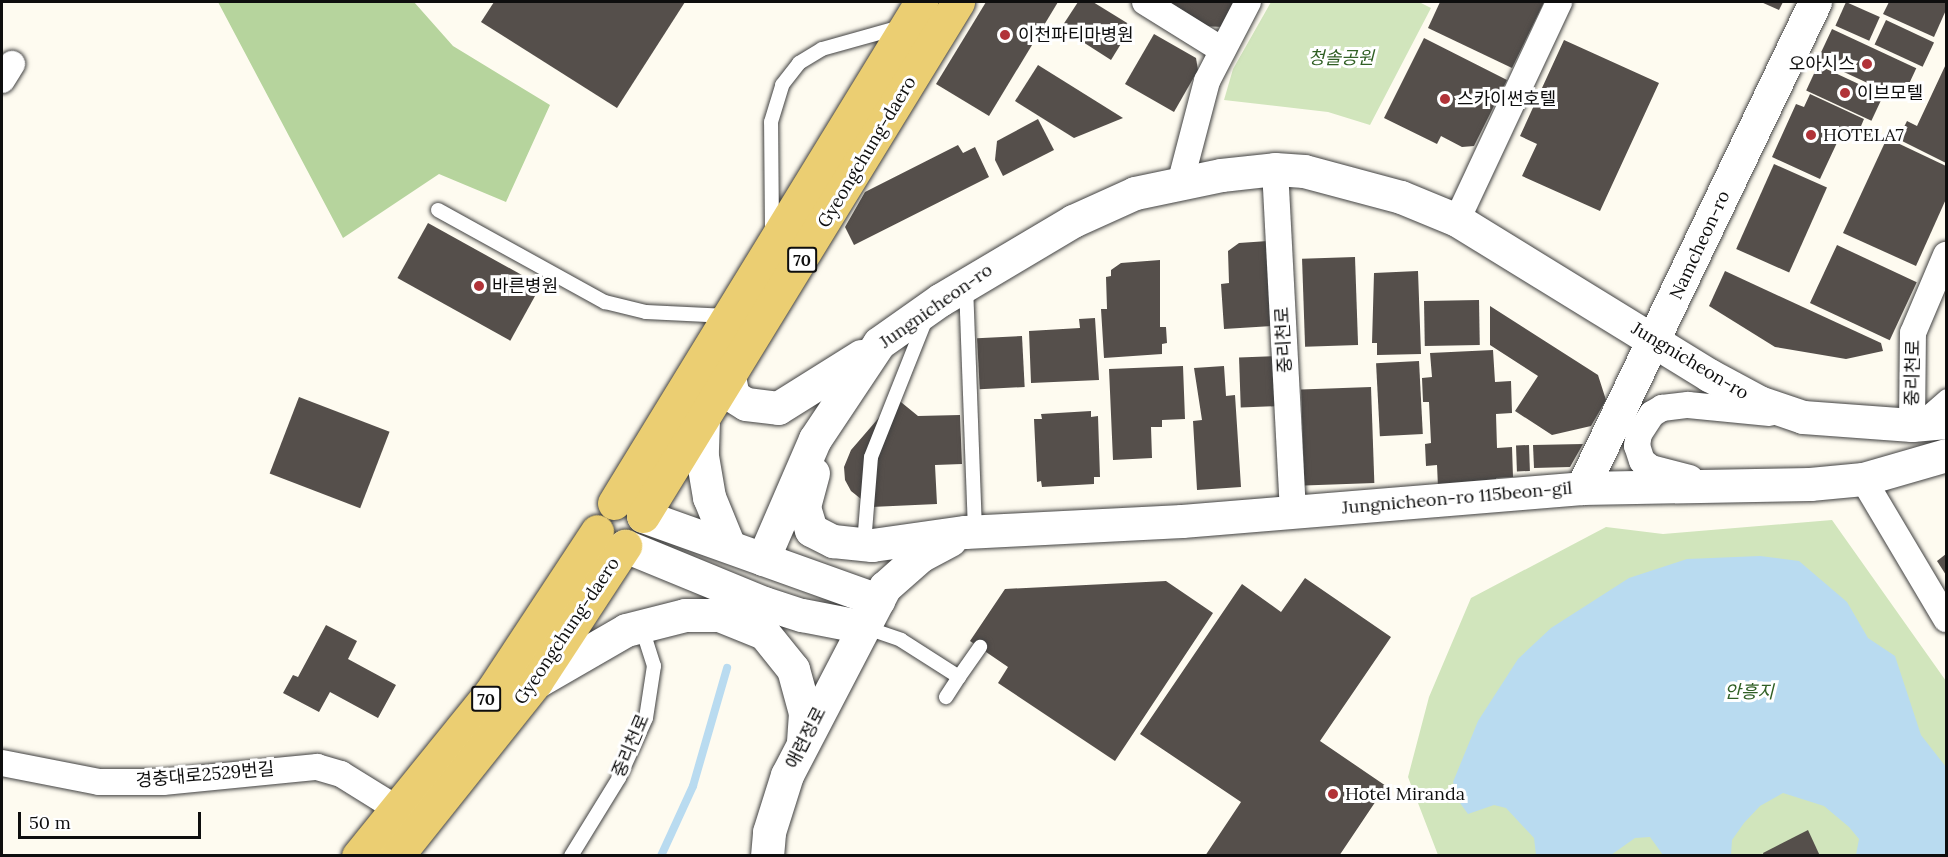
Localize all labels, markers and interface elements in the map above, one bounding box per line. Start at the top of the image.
place label: 이천파티마병원 [1018,24,1134,46]
marker: 이천파티마병원 [996,26,1014,44]
park label: 청솔공원 [1308,47,1374,69]
place label: 오아시스 [1789,53,1855,75]
marker: 오아시스 [1860,57,1874,71]
street label: Gyeongchung-daero [813,72,921,232]
place label: 이브모텔 [1857,82,1923,104]
marker: 이브모텔 [1838,86,1852,100]
place label: 스카이썬호텔 [1457,88,1556,110]
marker: 스카이썬호텔 [1438,92,1452,106]
place label: HOTELA7 [1823,124,1904,146]
marker: HOTELA7 [1804,128,1818,142]
street label: Namcheon-ro [1665,187,1735,303]
road number: 70 [787,247,817,273]
street label: Jungnicheon-ro [875,259,997,353]
place label: 바른병원 [492,275,558,297]
marker: 바른병원 [470,277,488,295]
street label: 중리천로 [1271,306,1297,374]
street label: Jungnicheon-ro [1628,318,1752,404]
street label: 중리천로 [1902,340,1924,406]
street label: Jungnicheon-ro 115beon-gil [1341,477,1573,519]
street label: Gyeongchung-daero [510,553,624,709]
park label: 안흥지 [1724,681,1774,703]
road number: 70 [471,686,501,712]
street label: 애련정로 [781,704,831,772]
street label: 중리천로 [608,711,654,781]
street label: 경충대로2529번길 [135,758,275,792]
place label: Hotel Miranda [1345,783,1465,805]
marker: Hotel Miranda [1326,787,1340,801]
scale bar [21,800,204,838]
text: 50 m [29,811,71,834]

